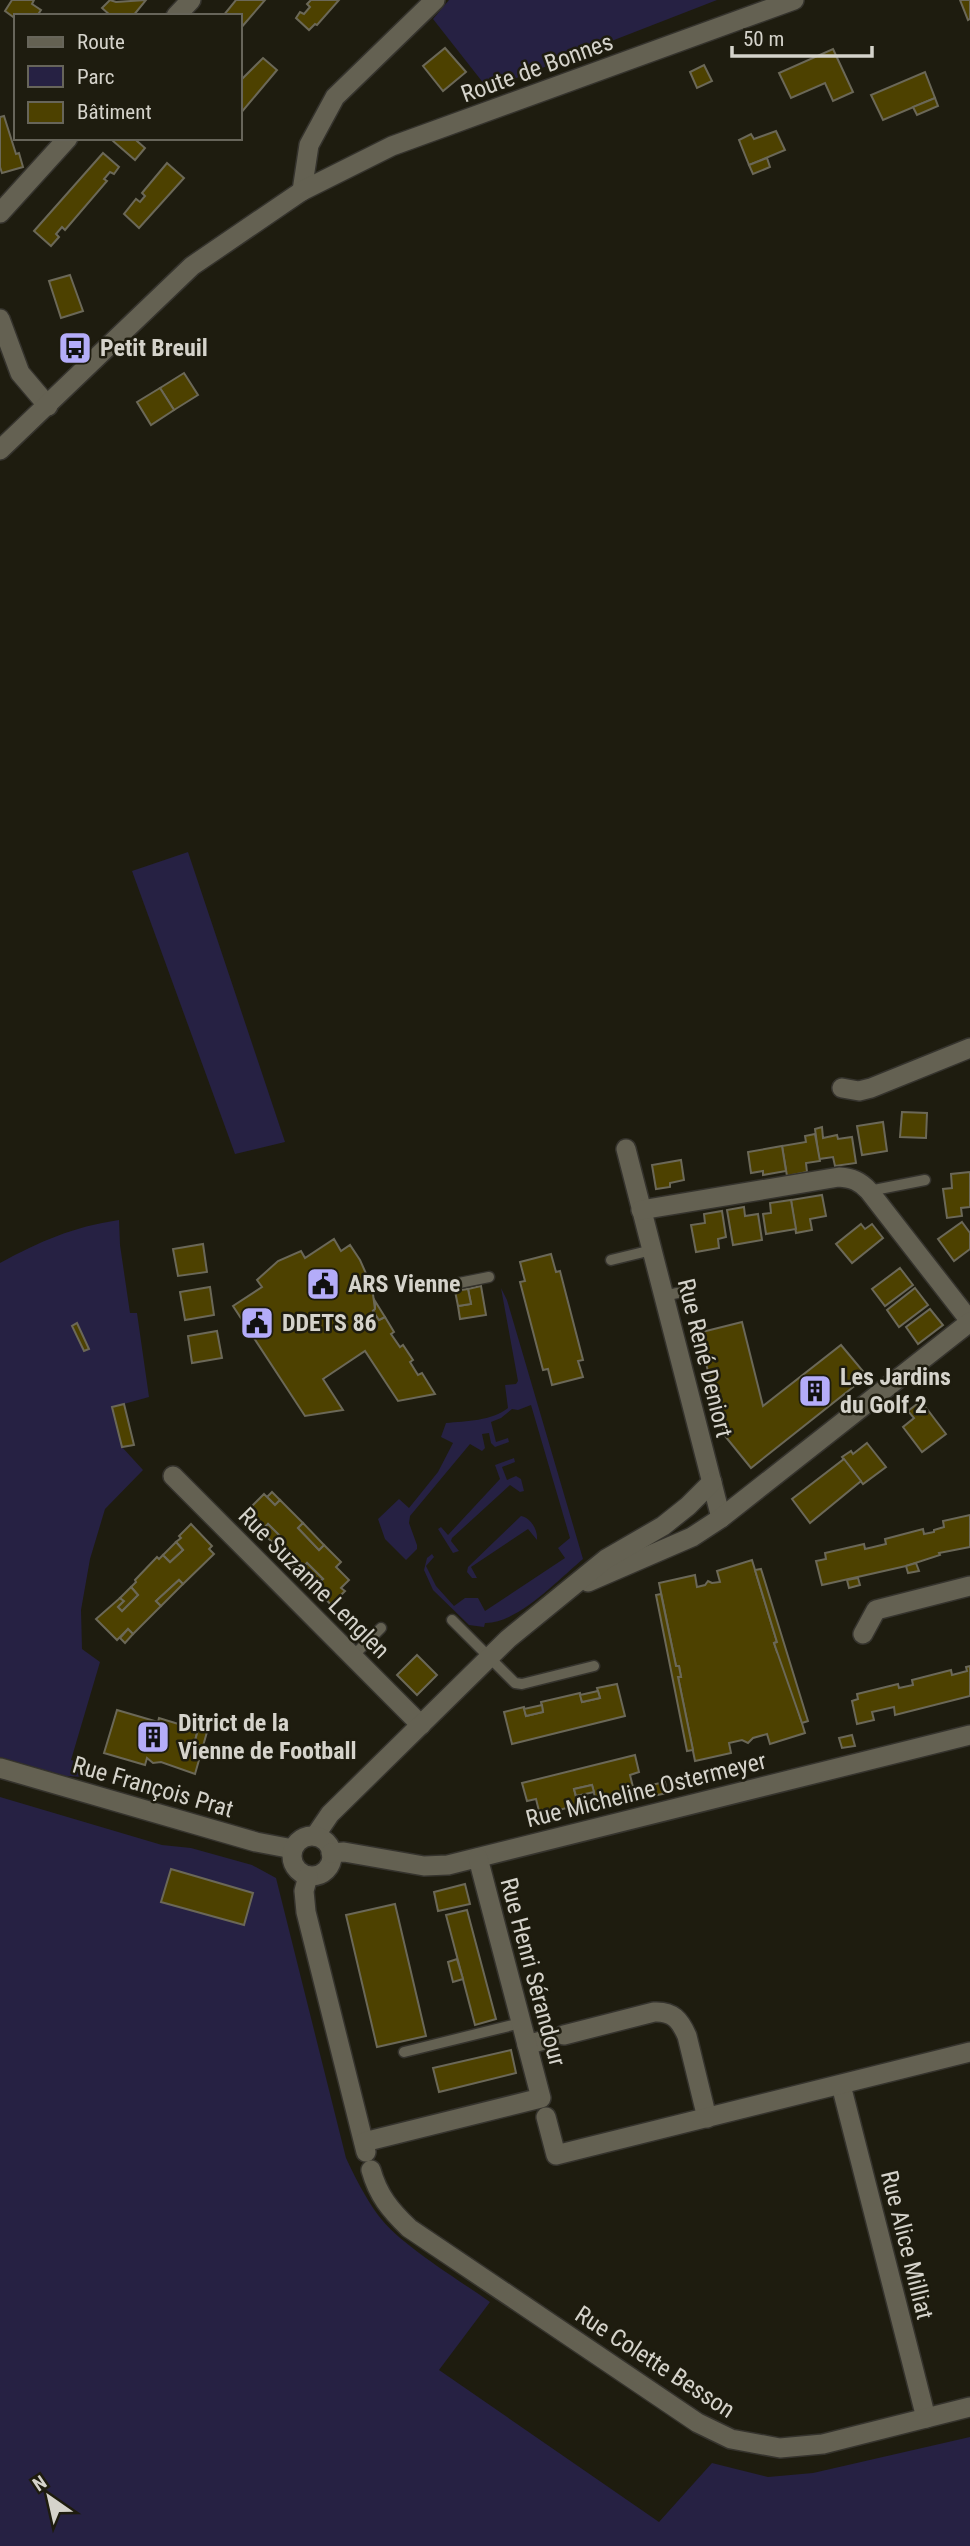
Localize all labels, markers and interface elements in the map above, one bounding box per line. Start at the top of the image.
legend [14,14,242,140]
scale bar [732,14,872,58]
text: 50 m [743,27,784,51]
street label: Route de Bonnes [457,28,617,108]
text: Route [77,30,125,54]
text: Parc [77,65,115,89]
text: Bâtiment [77,100,152,124]
bus stop icon: Petit Breuil [56,329,94,367]
place label: Petit Breuil [100,334,208,362]
public building icon: ARS Vienne [304,1265,342,1303]
place label: ARS Vienne [348,1270,461,1298]
street label: Rue René Deniort [672,1276,738,1440]
public building icon: DDETS 86 [238,1304,276,1342]
place label: DDETS 86 [282,1309,377,1337]
place label: Les Jardins du Golf 2 [840,1363,951,1419]
building icon: Les Jardins du Golf 2 [796,1372,834,1410]
street label: Rue Suzanne Lenglen [233,1502,395,1664]
place label: Ditrict de la Vienne de Football [178,1709,357,1765]
building icon: Ditrict de la Vienne de Football [134,1718,172,1756]
street label: Rue Micheline Ostermeyer [523,1747,769,1833]
street label: Rue François Prat [69,1751,237,1823]
street label: Rue Henri Sérandour [494,1875,572,2069]
street label: Rue Alice Milliat [875,2168,939,2322]
street label: Rue Colette Besson [570,2300,740,2424]
north arrow [14,2462,84,2532]
text: N [29,2471,51,2496]

